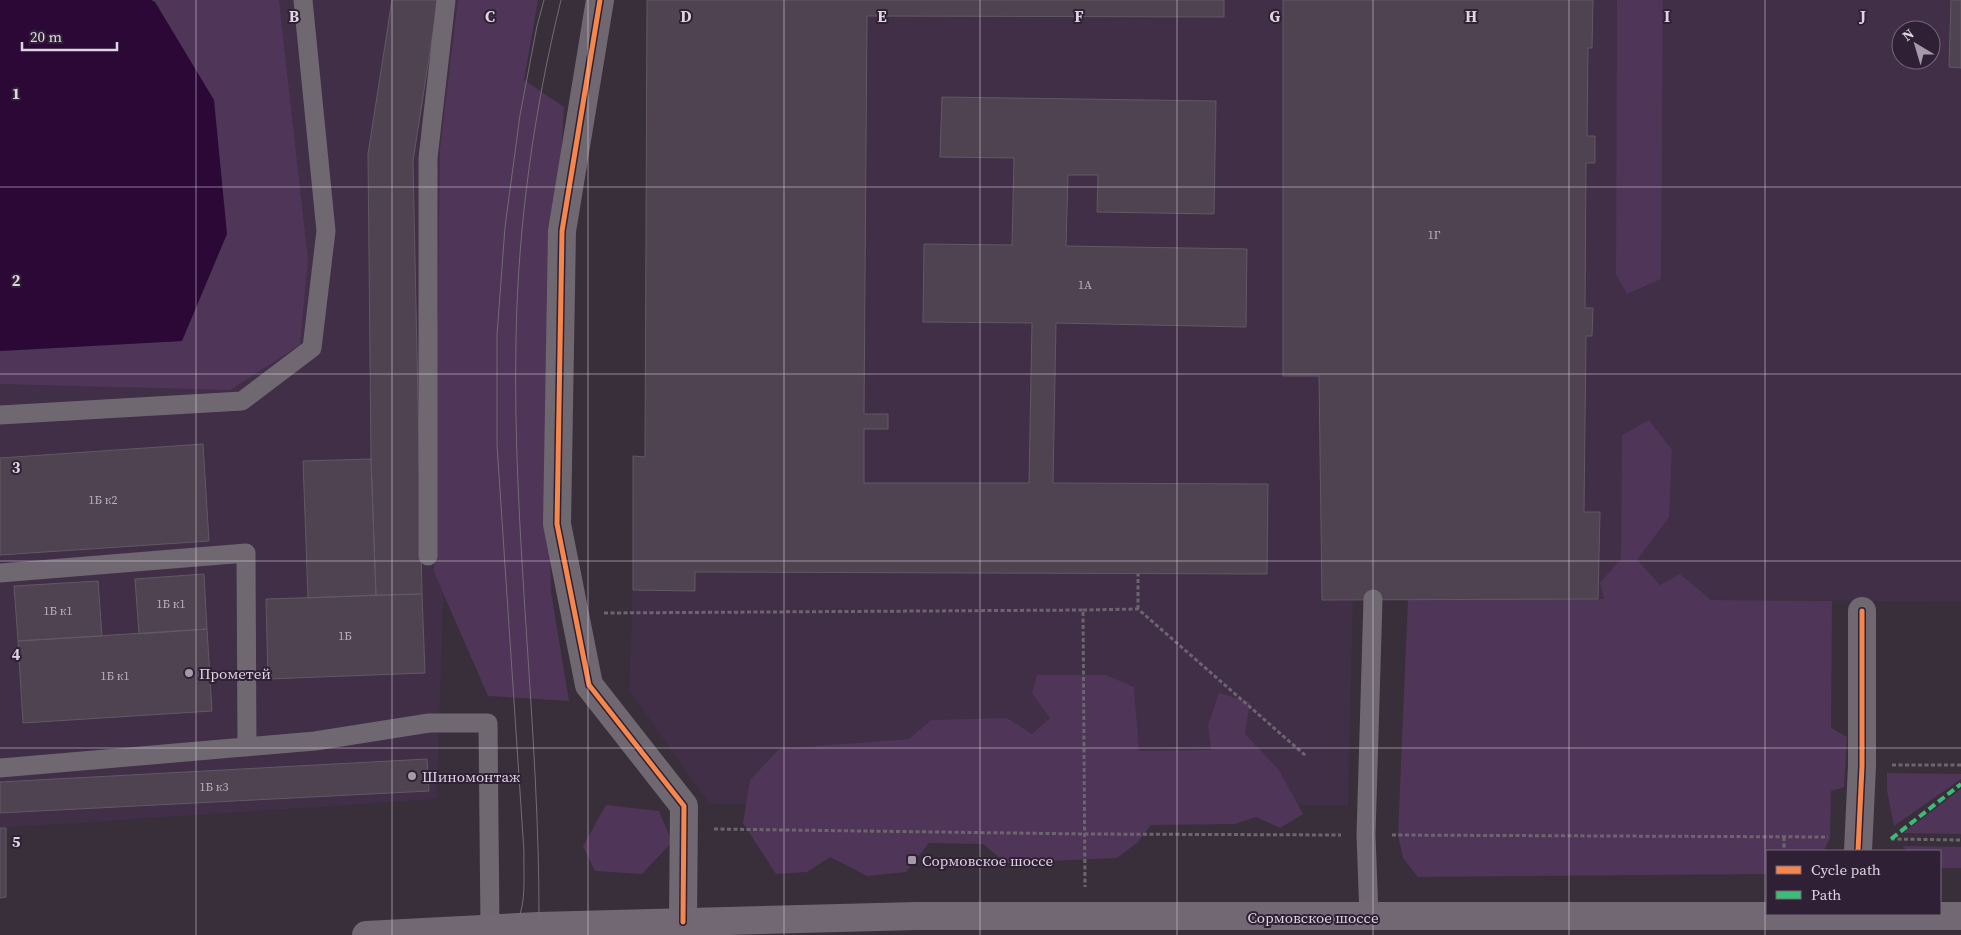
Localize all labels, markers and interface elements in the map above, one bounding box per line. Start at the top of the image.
text: B [289,5,300,27]
text: C [485,5,495,27]
text: D [680,5,692,27]
text: E [877,5,887,27]
text: F [1074,5,1084,27]
text: G [1270,5,1281,27]
text: H [1465,5,1477,27]
text: I [1664,5,1670,27]
text: J [1859,5,1866,27]
scale bar [22,20,118,52]
north arrow [1891,20,1941,70]
text: N [1898,24,1918,46]
text: 20 m [30,26,62,47]
text: 1 [12,82,20,104]
house number: 1Г [1428,227,1441,243]
text: 2 [12,269,21,291]
house number: 1А [1078,277,1092,293]
text: 3 [12,456,21,478]
house number: 1Б к2 [89,492,117,508]
house number: 1Б к1 [157,596,185,612]
house number: 1Б к1 [44,603,72,619]
house number: 1Б [338,628,352,644]
text: 4 [12,643,21,665]
place label: Прометей [199,663,271,684]
marker: Прометей [183,667,195,679]
house number: 1Б к1 [101,668,129,684]
place label: Шиномонтаж [422,766,521,787]
marker: Шиномонтаж [406,770,418,782]
house number: 1Б к3 [200,779,228,795]
text: 5 [12,830,21,852]
place label: Сормовское шоссе [922,850,1054,871]
legend [1766,850,1941,915]
marker: Сормовское шоссе [906,854,918,866]
text: Cycle path [1811,859,1881,880]
text: Path [1811,884,1841,905]
street label: Сормовское шоссе [1247,907,1379,928]

